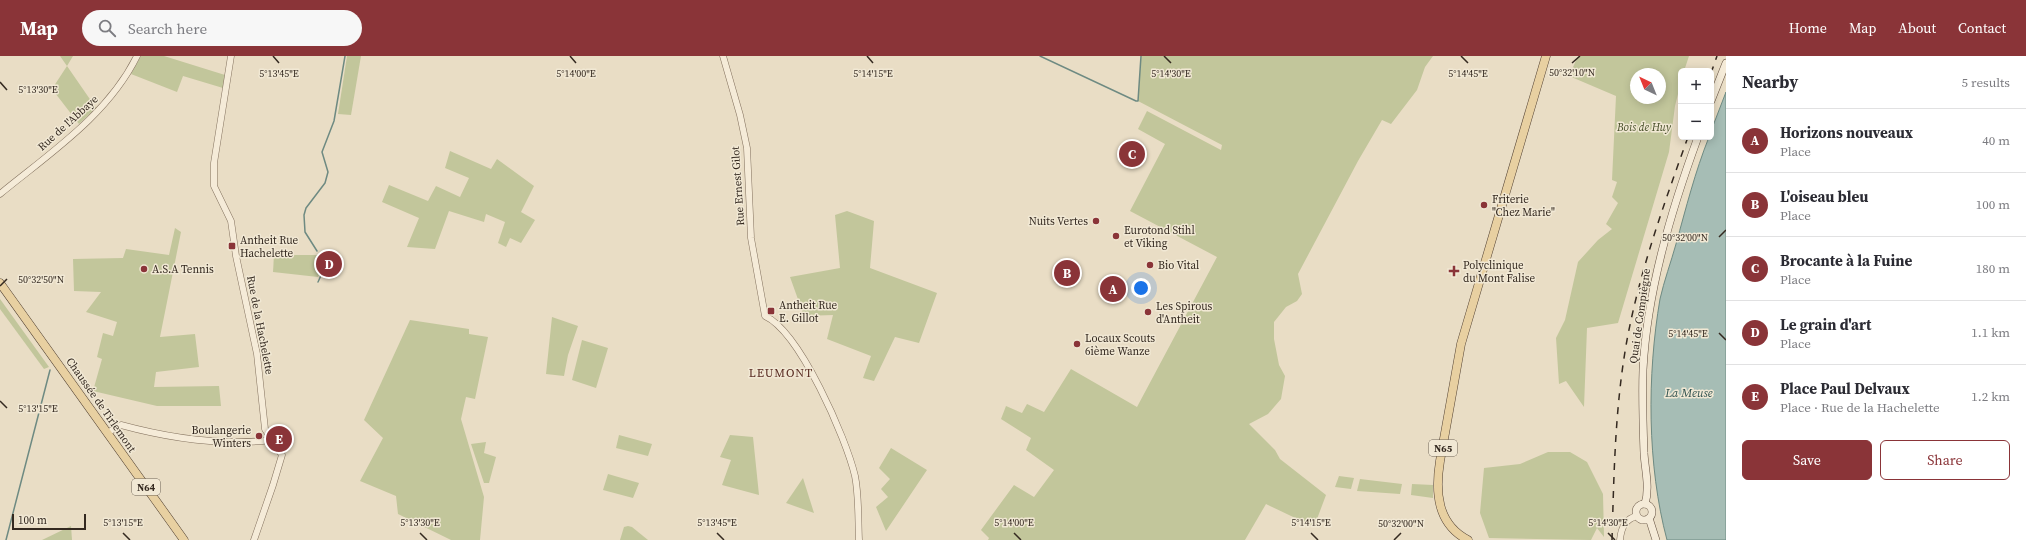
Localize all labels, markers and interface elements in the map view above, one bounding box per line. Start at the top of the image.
search box [82,10,362,46]
text: Map [20,15,58,41]
icon: search [96,17,118,39]
text: Search here [128,18,207,39]
text: Home [1789,18,1827,38]
text: Map [1849,18,1876,38]
text: About [1898,18,1936,38]
text: Contact [1958,18,2006,38]
text: 50°32'10"N [1549,66,1595,79]
text: 5°13'45"E [259,67,299,80]
text: 5°14'00"E [556,67,596,80]
text: 5°14'15"E [853,67,893,80]
text: 5°14'30"E [1151,67,1191,80]
text: 5°14'45"E [1448,67,1488,80]
north arrow [1630,68,1666,104]
map controls [1678,68,1714,140]
button: + [1678,68,1714,104]
text: Nearby [1742,70,1798,94]
text: 5 results [1962,74,2010,91]
text: 5°13'30"E [18,83,58,96]
street label: Rue de l'Abbaye [35,92,102,154]
button: − [1678,104,1714,140]
park label: Bois de Huy [1616,120,1672,135]
text: Horizons nouveaux [1780,122,1913,143]
text: A [1751,132,1759,149]
text: 40 m [1982,132,2010,149]
pin: C [1119,139,1145,169]
text: Place [1780,143,1811,160]
street label: Rue Ernest Gilot [728,145,748,226]
text: L'oiseau bleu [1780,186,1868,207]
place label: Friterie "Chez Marie" [1492,192,1555,220]
text: B [1751,196,1759,213]
text: 100 m [1976,196,2010,213]
marker: Friterie "Chez Marie" [1479,200,1489,210]
text: Place [1780,207,1811,224]
place label: Nuits Vertes [1029,214,1088,229]
marker: Nuits Vertes [1091,216,1101,226]
place label: Eurotond Stihl et Viking [1124,223,1195,251]
marker: Eurotond Stihl et Viking [1111,231,1121,241]
text: 50°32'00"N [1662,231,1708,244]
place label: Antheit Rue Hachelette [240,233,298,261]
marker: Antheit Rue Hachelette [227,241,237,251]
pin: D [316,249,342,279]
text: Brocante à la Fuine [1780,250,1912,271]
pin: B [1054,258,1080,288]
place label: Bio Vital [1158,258,1199,273]
place label: Polyclinique du Mont Falise [1463,258,1535,286]
marker: Bio Vital [1145,260,1155,270]
text: C [1751,260,1759,277]
text: 180 m [1976,260,2010,277]
place label: A.S.A Tennis [152,262,214,277]
marker: A.S.A Tennis [139,264,149,274]
marker: Polyclinique du Mont Falise [1448,265,1460,277]
street label: Quai de Compiègne [1626,267,1654,365]
text: Place [1780,271,1811,288]
text: 50°32'50"N [18,273,64,286]
street label: Rue de la Hachelette [243,274,277,376]
pin: A [1100,274,1126,304]
your location [1131,278,1151,298]
place label: Antheit Rue E. Gillot [779,298,837,326]
place label: Les Spirous d'Antheit [1156,299,1213,327]
marker: Antheit Rue E. Gillot [766,306,776,316]
marker: Les Spirous d'Antheit [1143,307,1153,317]
text: Le grain d'art [1780,314,1871,335]
text: D [1750,324,1760,341]
text: 1.1 km [1971,324,2010,341]
text: 5°14'45"E [1668,327,1708,340]
place label: Locaux Scouts 6ième Wanze [1085,331,1155,359]
text: Place [1780,335,1811,352]
marker: Locaux Scouts 6ième Wanze [1072,339,1082,349]
street label: Chaussée de Tirlemont [63,355,140,456]
district label: LEUMONT [749,365,813,381]
text: Place Paul Delvaux [1780,378,1910,399]
water label: La Meuse [1664,385,1713,401]
text: E [1751,388,1759,405]
text: 1.2 km [1971,388,2010,405]
text: Place · Rue de la Hachelette [1780,399,1940,416]
text: 5°13'15"E [18,402,58,415]
place label: Boulangerie Winters [192,423,251,451]
pin: E [266,424,292,454]
marker: Boulangerie Winters [254,431,264,441]
road number: N65 [1429,440,1457,456]
button: Save [1742,440,1872,480]
button: Share [1880,440,2010,480]
road number: N64 [132,479,160,495]
scale bar [12,512,86,531]
text: 100 m [18,513,47,528]
text: 5°13'15"E [103,516,143,529]
text: 5°13'30"E [400,516,440,529]
text: 5°13'45"E [697,516,737,529]
text: 5°14'00"E [994,516,1034,529]
text: 5°14'15"E [1291,516,1331,529]
text: 5°14'30"E [1588,516,1628,529]
text: 50°32'00"N [1378,517,1424,530]

